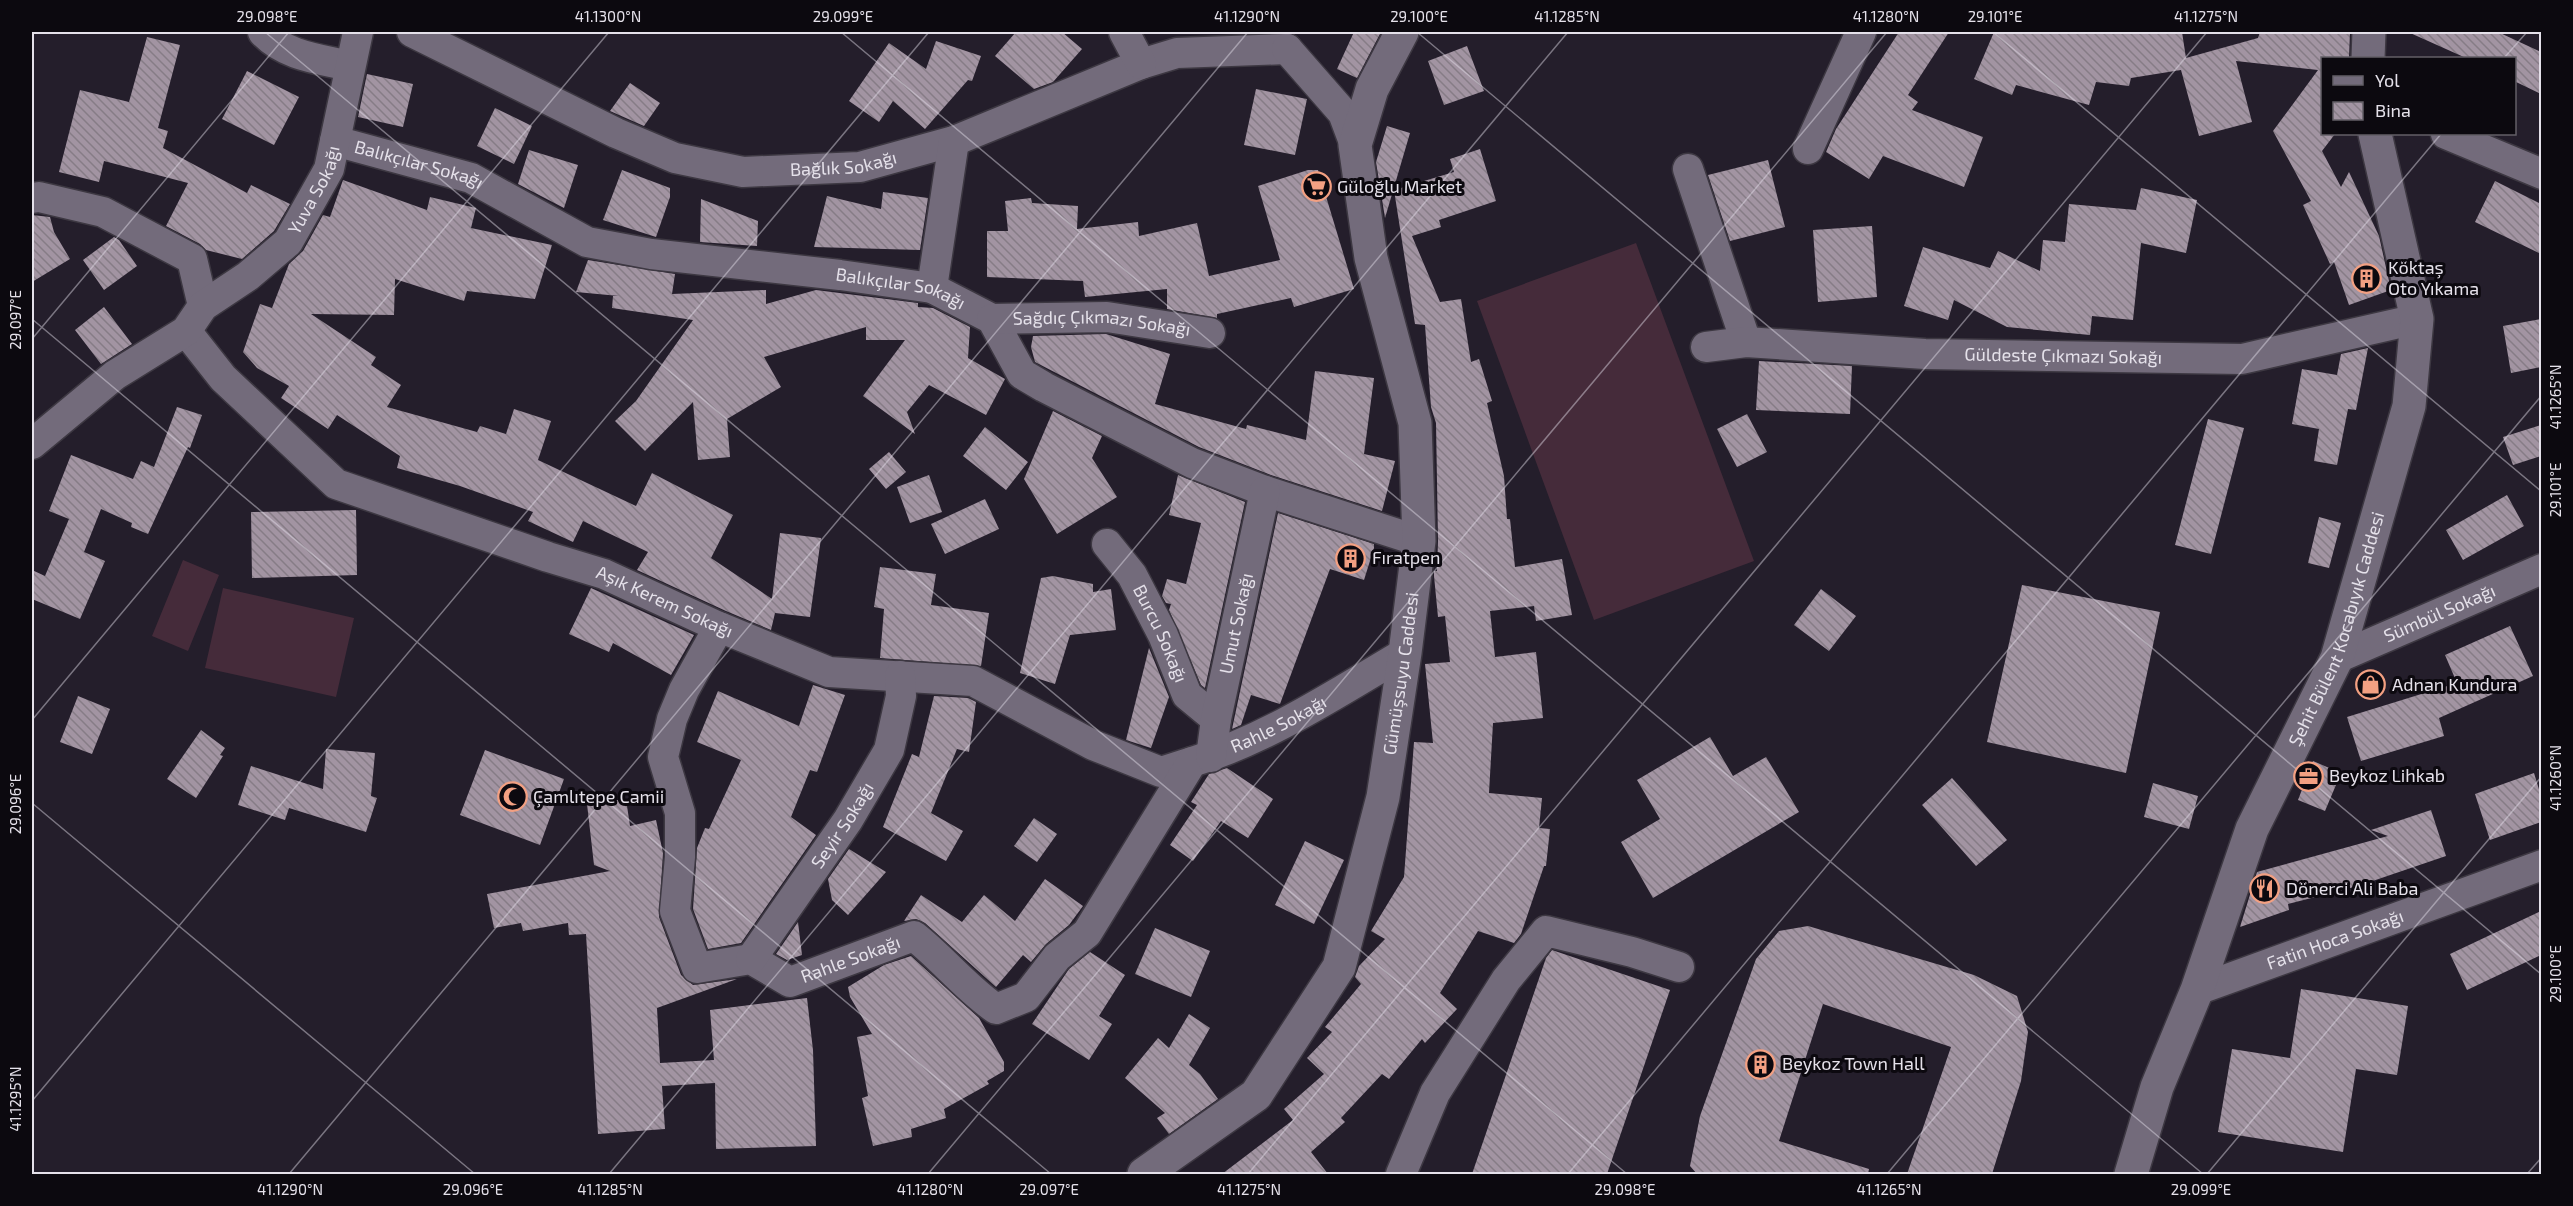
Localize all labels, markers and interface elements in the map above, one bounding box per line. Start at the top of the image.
text: 29.098°E [236,7,298,25]
text: 41.1300°N [575,7,641,25]
text: 29.099°E [813,7,873,25]
text: 41.1290°N [1214,7,1280,25]
text: 29.100°E [1390,7,1448,25]
text: 41.1285°N [1534,7,1600,25]
text: 41.1280°N [1853,7,1919,25]
text: 29.101°E [1968,7,2022,25]
text: 41.1275°N [2174,7,2238,25]
legend [2321,57,2516,135]
text: Yol [2375,69,2400,91]
text: Bina [2375,99,2411,121]
street label: Balıkçılar Sokağı [352,135,488,193]
street label: Yuva Sokağı [283,144,344,238]
street label: Bağlık Sokağı [789,145,899,180]
supermarket icon: Güloğlu Market [1300,171,1332,203]
place label: Güloğlu Market [1337,175,1462,197]
place label: Köktaş Oto Yıkama [2388,256,2479,299]
building icon: Köktaş Oto Yıkama [2351,262,2383,294]
street label: Balıkçılar Sokağı [834,263,969,313]
text: 29.097°E [6,290,24,350]
street label: Sağdıç Çıkmazı Sokağı [1012,305,1192,340]
street label: Güldeste Çıkmazı Sokağı [1964,343,2162,368]
text: 41.1265°N [2546,364,2564,430]
text: 29.101°E [2546,463,2564,517]
street label: Şehit Bülent Kocabıyık Caddesi [2283,509,2388,750]
building icon: Fıratpen [1335,542,1367,574]
place label: Fıratpen [1372,546,1440,568]
street label: Aşık Kerem Sokağı [594,560,737,642]
street label: Umut Sokağı [1214,571,1257,676]
street label: Sümbül Sokağı [2380,579,2499,646]
street label: Burcu Sokağı [1129,581,1193,685]
street label: Gümüşsuyu Caddesi [1378,591,1423,756]
shop icon: Adnan Kundura [2355,669,2387,701]
place label: Adnan Kundura [2392,673,2517,695]
street label: Rahle Sokağı [1227,690,1330,757]
text: 41.1260°N [2546,745,2564,811]
office icon: Beykoz Lihkab [2292,760,2324,792]
place label: Beykoz Lihkab [2329,764,2445,786]
text: 29.096°E [6,774,24,834]
street label: Seyir Sokağı [806,778,878,872]
mosque icon: Çamlıtepe Camii [496,781,528,813]
place label: Çamlıtepe Camii [533,785,664,808]
restaurant icon: Dönerci Ali Baba [2249,873,2281,905]
place label: Dönerci Ali Baba [2286,877,2418,899]
street label: Fatin Hoca Sokağı [2263,904,2406,974]
street label: Rahle Sokağı [797,930,903,987]
text: 29.100°E [2546,945,2564,1003]
building icon: Beykoz Town Hall [1745,1048,1777,1080]
place label: Beykoz Town Hall [1782,1052,1925,1074]
text: 41.1295°N [6,1066,24,1132]
text: 41.1290°N [257,1180,323,1198]
text: 29.096°E [443,1180,503,1198]
text: 41.1285°N [577,1180,643,1198]
text: 41.1280°N [897,1180,963,1198]
text: 29.097°E [1019,1180,1079,1198]
text: 41.1275°N [1217,1180,1281,1198]
text: 29.098°E [1594,1180,1656,1198]
text: 41.1265°N [1856,1180,1922,1198]
text: 29.099°E [2171,1180,2231,1198]

